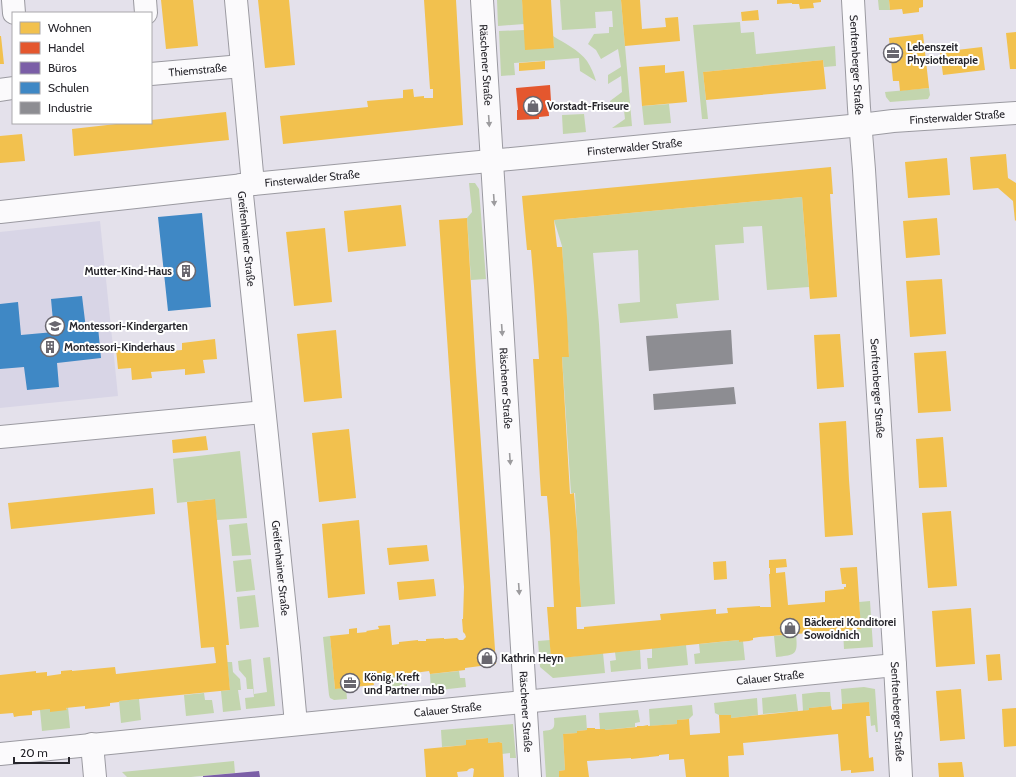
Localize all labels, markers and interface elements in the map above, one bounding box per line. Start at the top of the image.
legend [12,12,152,124]
street label: Senftenberger Straße [847,14,867,116]
text: Wohnen [48,20,92,35]
street label: Räschener Straße [477,24,496,106]
text: Handel [48,40,85,55]
place label: Lebenszeit Physiotherapie [907,40,978,67]
office icon: Lebenszeit Physiotherapie [882,42,904,64]
text: Büros [48,60,77,75]
street label: Thiemstraße [168,60,228,79]
text: Schulen [48,80,89,95]
shop icon: Vorstadt-Friseure [522,95,544,117]
place label: Vorstadt-Friseure [547,99,629,113]
text: Industrie [48,100,92,115]
street label: Finsterwalder Straße [909,107,1006,127]
one-way arrow [486,115,493,127]
street label: Finsterwalder Straße [586,135,683,159]
street label: Finsterwalder Straße [264,167,361,190]
street label: Greifenhainer Straße [235,190,259,288]
one-way arrow [491,194,498,206]
building icon: Mutter-Kind-Haus [175,260,197,282]
place label: Mutter-Kind-Haus [85,264,172,278]
school or university icon: Montessori-Kindergarten [44,315,66,337]
place label: Montessori-Kindergarten [69,319,188,333]
one-way arrow [499,324,506,336]
building icon: Montessori-Kinderhaus [39,336,61,358]
street label: Senftenberger Straße [867,338,888,439]
place label: Montessori-Kinderhaus [64,340,175,354]
street label: Räschener Straße [496,347,516,430]
one-way arrow [507,453,514,465]
street label: Greifenhainer Straße [269,519,293,617]
one-way arrow [515,583,522,595]
place label: Bäckerei Konditorei Sowoidnich [804,615,896,642]
shop icon: Bäckerei Konditorei Sowoidnich [779,617,801,639]
shop icon: Kathrin Heyn [476,647,498,669]
place label: Kathrin Heyn [501,651,563,665]
street label: Senftenberger Straße [888,661,907,762]
street label: Calauer Straße [736,667,805,688]
place label: König, Kreft und Partner mbB [364,670,445,697]
street label: Räschener Straße [516,671,535,753]
office icon: König, Kreft und Partner mbB [339,672,361,694]
street label: Calauer Straße [413,699,483,720]
scale bar [14,739,69,765]
text: 20 m [20,745,48,760]

